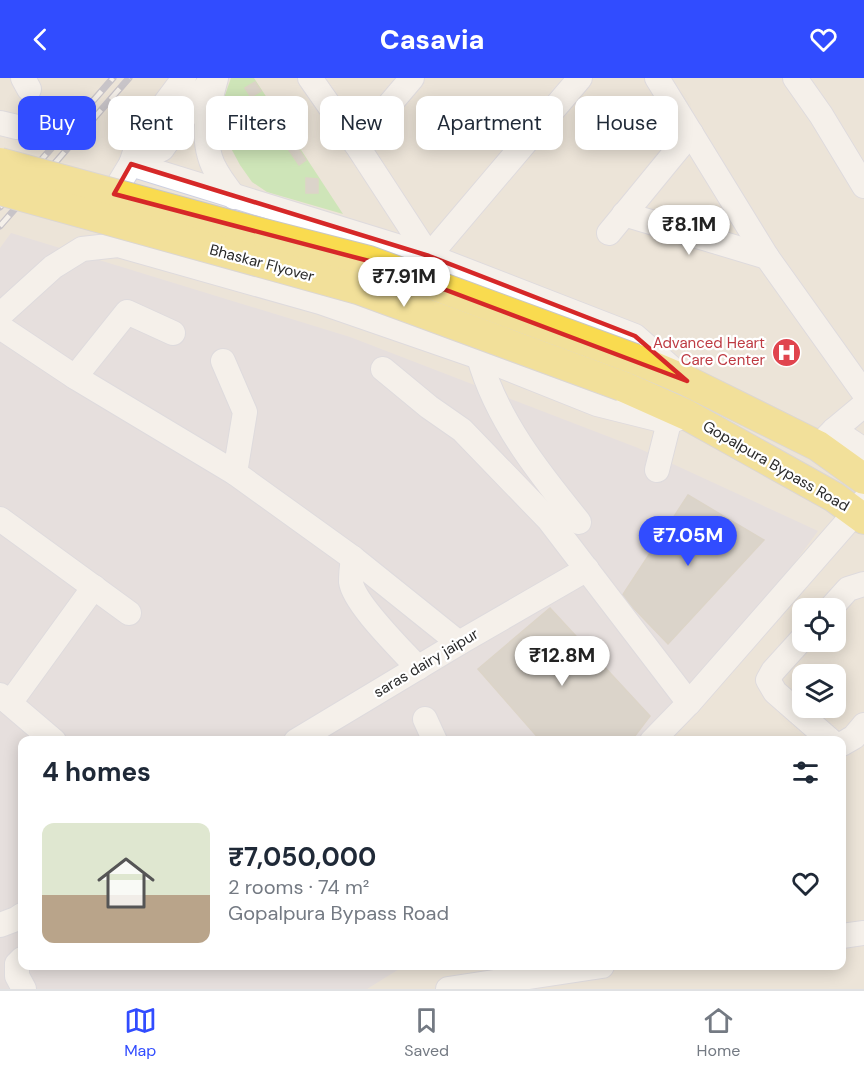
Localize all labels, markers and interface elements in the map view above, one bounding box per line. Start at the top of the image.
text: Casavia [380,22,484,57]
icon: back [24,23,57,56]
icon: heart [807,23,840,56]
chip: Buy [18,96,96,150]
chip: Rent [108,96,194,150]
chip: Filters [206,96,308,150]
chip: New [320,96,404,150]
chip: Apartment [416,96,563,150]
chip: House [575,96,678,150]
pin: ₹8.1M [647,205,731,256]
text: ₹8.1M [662,211,716,237]
street label: Bhaskar Flyover [207,239,317,287]
pin: ₹7.91M [355,257,453,308]
text: ₹7.91M [372,263,436,289]
place label: Advanced Heart Care Center [653,333,765,370]
hospital icon: Advanced Heart Care Center [770,336,802,368]
street label: Gopalpura Bypass Road [699,416,853,516]
pin: ₹7.05M [639,516,737,567]
text: ₹7.05M [653,522,723,548]
map controls [792,598,846,718]
button: locate [792,598,846,652]
street label: saras dairy jaipur [370,624,482,702]
pin: ₹12.8M [513,636,611,687]
text: ₹12.8M [529,642,595,668]
button: layers [792,664,846,718]
text: 4 homes [42,755,151,789]
icon: filters [789,756,822,789]
text: ₹7,050,000 [228,840,376,874]
icon: home [90,847,162,919]
icon: heart [789,867,822,900]
text: 2 rooms · 74 m² [228,874,369,900]
text: Gopalpura Bypass Road [228,900,449,926]
tab: Map [124,1004,157,1061]
tab: Saved [404,1004,449,1061]
tab: Home [697,1004,740,1061]

